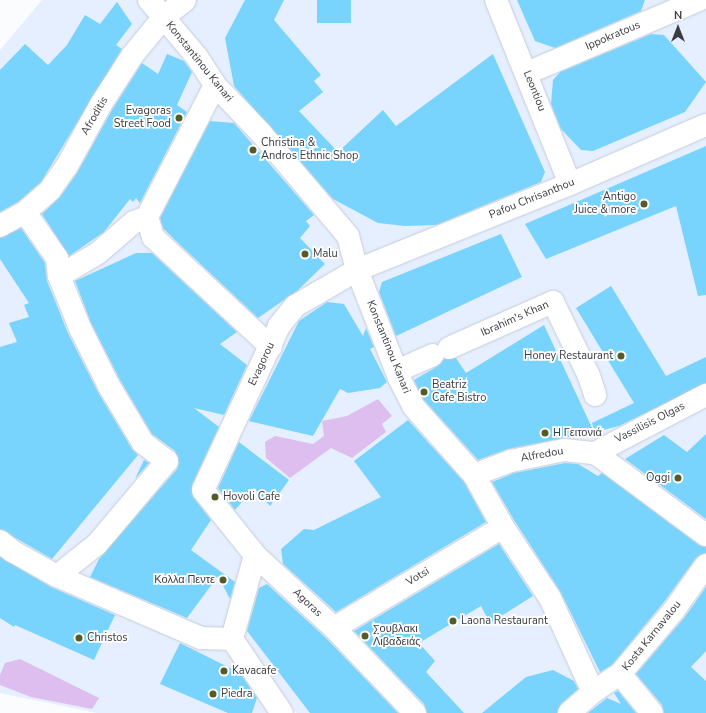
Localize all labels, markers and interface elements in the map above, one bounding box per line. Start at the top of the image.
north arrow [658,8,698,48]
text: N [674,8,682,23]
street label: Konstantinou Kanari [163,19,235,105]
street label: Ippokratous [584,19,642,53]
street label: Leontiou [520,69,548,113]
street label: Afroditis [79,94,111,138]
place label: Evagoras Street Food [114,105,171,131]
marker: Evagoras Street Food [174,113,184,123]
place label: Christina & Andros Ethnic Shop [261,137,358,163]
marker: Christina & Andros Ethnic Shop [248,145,258,155]
street label: Pafou Chrisanthou [487,176,577,222]
place label: Antigo Juice & more [574,191,636,217]
marker: Antigo Juice & more [639,199,649,209]
place label: Malu [313,247,338,261]
marker: Malu [300,249,310,259]
street label: Konstantinou Kanari [363,298,413,396]
street label: Ibrahim's Khan [479,298,551,340]
street label: Evagorou [246,340,278,388]
place label: Honey Restaurant [524,349,613,363]
marker: Honey Restaurant [616,351,626,361]
place label: Beatriz Cafe Bistro [432,379,486,405]
marker: Beatriz Cafe Bistro [419,387,429,397]
street label: Vassilisis Olgas [613,400,687,446]
place label: Η Γειτονιά [553,426,602,440]
marker: Η Γειτονιά [540,428,550,438]
street label: Alfredou [520,445,564,465]
place label: Oggi [646,471,670,485]
marker: Oggi [673,473,683,483]
place label: Hovoli Cafe [223,490,280,504]
marker: Hovoli Cafe [210,492,220,502]
street label: Votsi [404,565,432,589]
place label: Κολλα Πεντε [154,573,215,587]
marker: Κολλα Πεντε [218,575,228,585]
street label: Agoras [290,586,324,620]
street label: Kosta Karnavalou [620,598,684,674]
place label: Laona Restaurant [461,614,548,628]
marker: Laona Restaurant [448,616,458,626]
place label: Σουβλακι Λιβαδειάς [373,623,421,649]
place label: Christos [87,631,128,645]
marker: Σουβλακι Λιβαδειάς [360,631,370,641]
marker: Christos [74,633,84,643]
place label: Kavacafe [232,664,276,678]
marker: Kavacafe [219,666,229,676]
place label: Piedra [221,687,252,701]
marker: Piedra [208,689,218,699]

